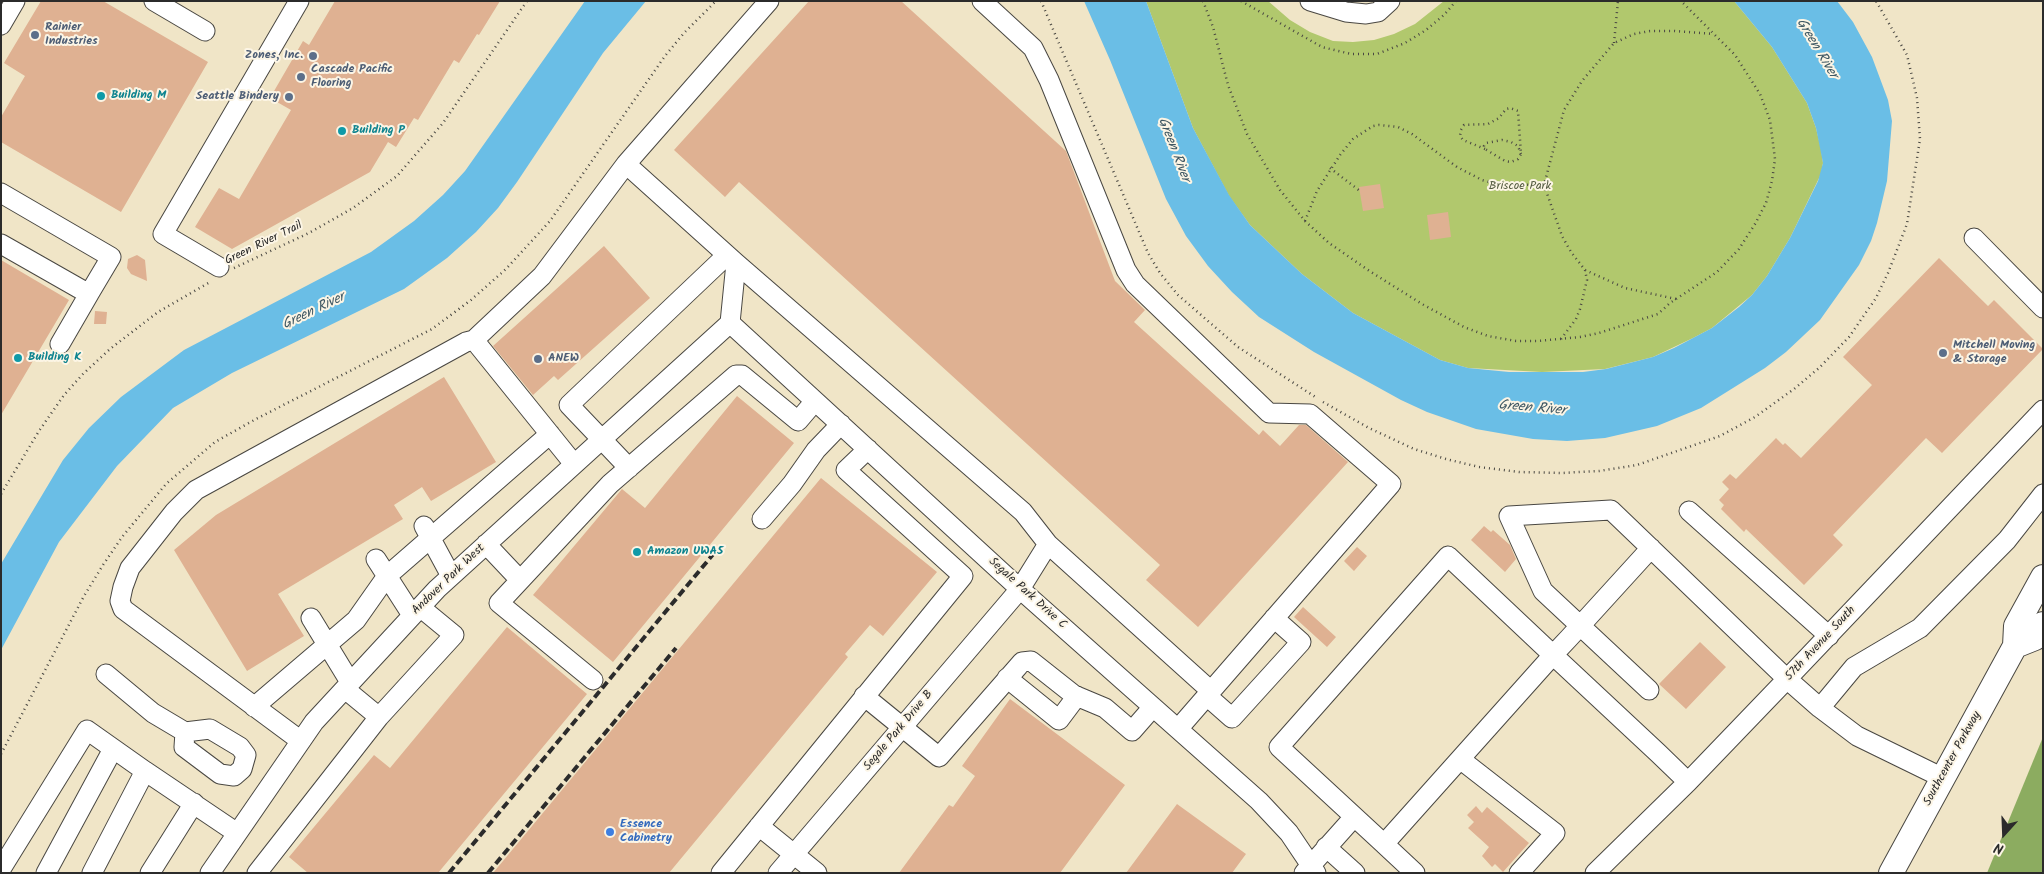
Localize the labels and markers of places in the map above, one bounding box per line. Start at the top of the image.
place label: Rainier Industries [45,21,98,49]
marker: Rainier Industries [29,29,41,41]
place label: Zones, Inc. [245,49,303,63]
marker: Zones, Inc. [307,50,319,62]
place label: Cascade Pacific Flooring [311,63,393,91]
marker: Cascade Pacific Flooring [295,71,307,83]
place label: Building M [111,89,166,103]
marker: Building M [95,90,107,102]
place label: Seattle Bindery [196,90,279,104]
marker: Seattle Bindery [283,91,295,103]
place label: Building P [352,124,405,138]
marker: Building P [336,125,348,137]
place label: Mitchell Moving & Storage [1953,339,2035,367]
marker: Mitchell Moving & Storage [1937,347,1949,359]
place label: Building K [28,351,81,365]
marker: Building K [12,352,24,364]
place label: ANEW [548,352,579,366]
marker: ANEW [532,353,544,365]
place label: Amazon UWA5 [647,545,723,559]
marker: Amazon UWA5 [631,546,643,558]
place label: Essence Cabinetry [620,818,672,846]
marker: Essence Cabinetry [604,826,616,838]

